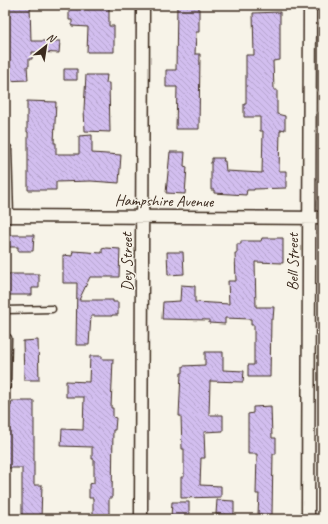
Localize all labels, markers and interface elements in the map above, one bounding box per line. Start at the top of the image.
north arrow [26,26,66,66]
text: N [45,30,59,46]
street label: Hampshire Avenue [115,190,215,212]
street label: Dey Street [117,231,137,291]
street label: Bell Street [283,232,303,291]

